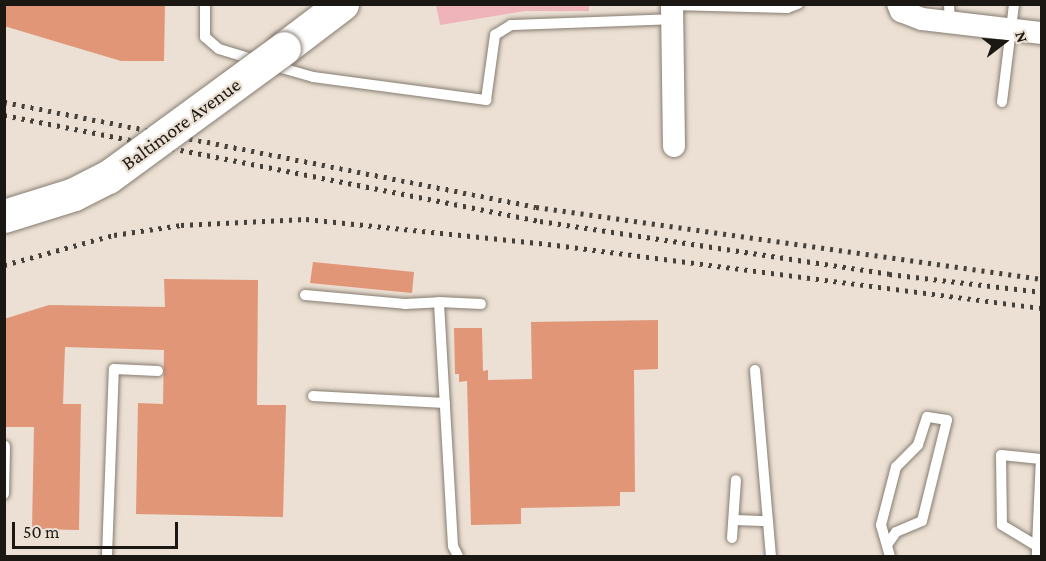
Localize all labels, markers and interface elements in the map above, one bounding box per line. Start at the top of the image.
north arrow [974,12,1034,72]
text: N [1012,29,1031,44]
street label: Baltimore Avenue [117,73,245,175]
scale bar [15,510,182,548]
text: 50 m [23,522,60,542]

